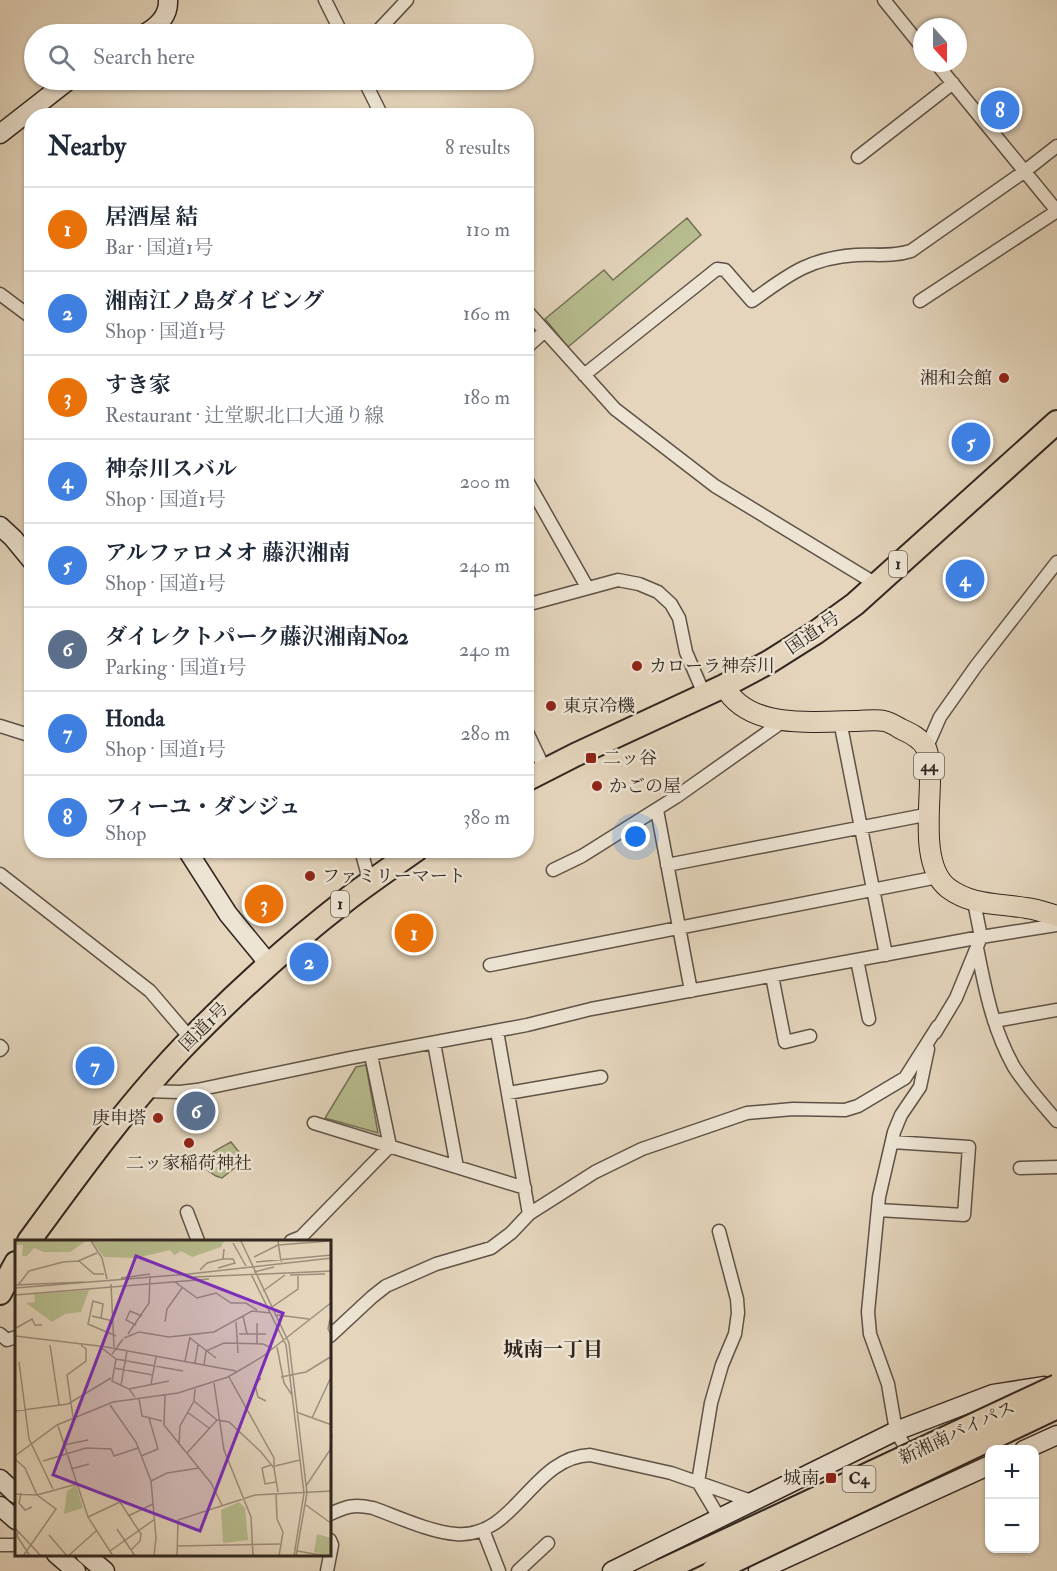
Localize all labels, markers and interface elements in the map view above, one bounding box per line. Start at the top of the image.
north arrow [913,18,967,72]
search box [24,24,534,90]
icon: search [45,41,78,74]
text: Search here [93,43,195,71]
pin: 8 [980,88,1020,132]
text: Nearby [48,131,126,163]
text: 8 results [445,135,510,160]
text: 居酒屋 結 [105,203,198,231]
text: 1 [64,217,71,242]
text: 110 m [466,217,510,242]
text: Bar · 国道1号 [105,235,213,260]
text: 湘南江ノ島ダイビング [105,287,324,315]
text: 2 [62,301,73,326]
text: 160 m [463,301,510,326]
text: Shop · 国道1号 [105,319,226,344]
place label: 湘和会館 [920,367,992,390]
text: すき家 [105,371,171,399]
marker: 湘和会館 [997,371,1011,385]
text: 3 [64,385,71,410]
text: 180 m [463,385,510,410]
text: Restaurant · 辻堂駅北口大通り線 [105,403,384,428]
pin: 5 [952,420,990,464]
text: 神奈川スバル [105,455,237,483]
text: 4 [62,469,73,494]
text: 200 m [460,469,510,494]
text: Shop · 国道1号 [105,487,226,512]
text: アルファロメオ 藤沢湘南 [105,539,350,567]
road number: 1 [889,551,907,577]
text: 5 [63,553,72,578]
text: 240 m [459,553,510,578]
pin: 4 [946,556,984,602]
text: Shop · 国道1号 [105,571,226,596]
street label: 国道1号 [782,607,844,659]
text: ダイレクトパーク藤沢湘南No2 [105,623,409,651]
text: 6 [62,637,73,662]
text: 240 m [459,637,510,662]
text: Parking · 国道1号 [105,655,246,680]
place label: カローラ神奈川 [649,655,775,678]
marker: カローラ神奈川 [630,659,644,673]
place label: 東京冷機 [563,695,635,718]
marker: 東京冷機 [544,699,558,713]
text: Honda [105,705,164,733]
text: 7 [63,721,72,746]
text: 280 m [460,721,510,746]
text: Shop · 国道1号 [105,737,226,762]
place label: 二ッ谷 [603,747,657,770]
marker: 二ッ谷 [584,751,598,765]
road number: 44 [914,753,944,779]
place label: かごの屋 [609,775,681,798]
marker: かごの屋 [590,779,604,793]
text: フィーユ・ダンジュ [105,793,300,821]
text: 8 [63,805,72,830]
text: 380 m [463,805,510,830]
text: Shop [105,821,146,846]
your location [621,822,650,851]
place label: ファミリーマート [322,865,466,888]
marker: ファミリーマート [303,869,317,883]
pin: 3 [244,882,284,926]
road number: 1 [331,891,349,917]
pin: 1 [394,910,434,956]
pin: 2 [290,940,328,984]
street label: 国道1号 [175,998,233,1056]
pin: 7 [76,1044,115,1088]
pin: 6 [176,1088,216,1134]
place label: 庚申塔 [92,1107,146,1130]
marker: 庚申塔 [151,1111,165,1125]
marker: 二ッ家稲荷神社 [182,1136,196,1150]
place label: 二ッ家稲荷神社 [126,1152,252,1175]
inset map [15,1240,332,1556]
district label: 城南一丁目 [503,1337,603,1362]
street label: 新湘南バイパス [895,1396,1019,1470]
map controls [985,1445,1039,1553]
button: + [985,1445,1039,1499]
road number: C4 [842,1466,876,1492]
place label: 城南 [783,1467,819,1490]
marker: 城南 [824,1471,838,1485]
button: − [985,1499,1039,1553]

